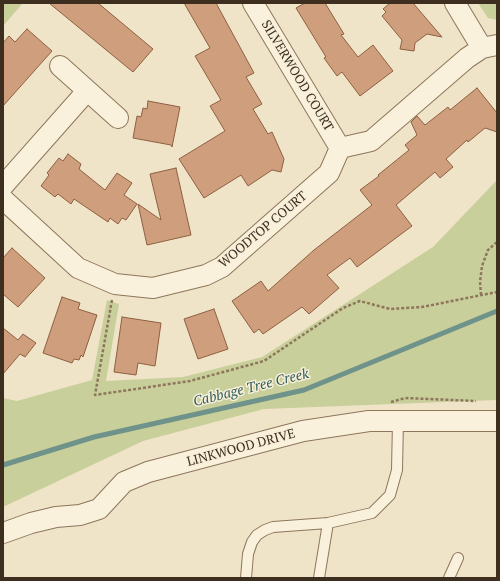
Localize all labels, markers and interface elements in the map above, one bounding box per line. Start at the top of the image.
street label: SILVERWOOD COURT [258,18,336,134]
street label: WOODTOP COURT [216,189,310,271]
water label: Cabbage Tree Creek [191,366,311,410]
street label: LINKWOOD DRIVE [185,426,297,470]

